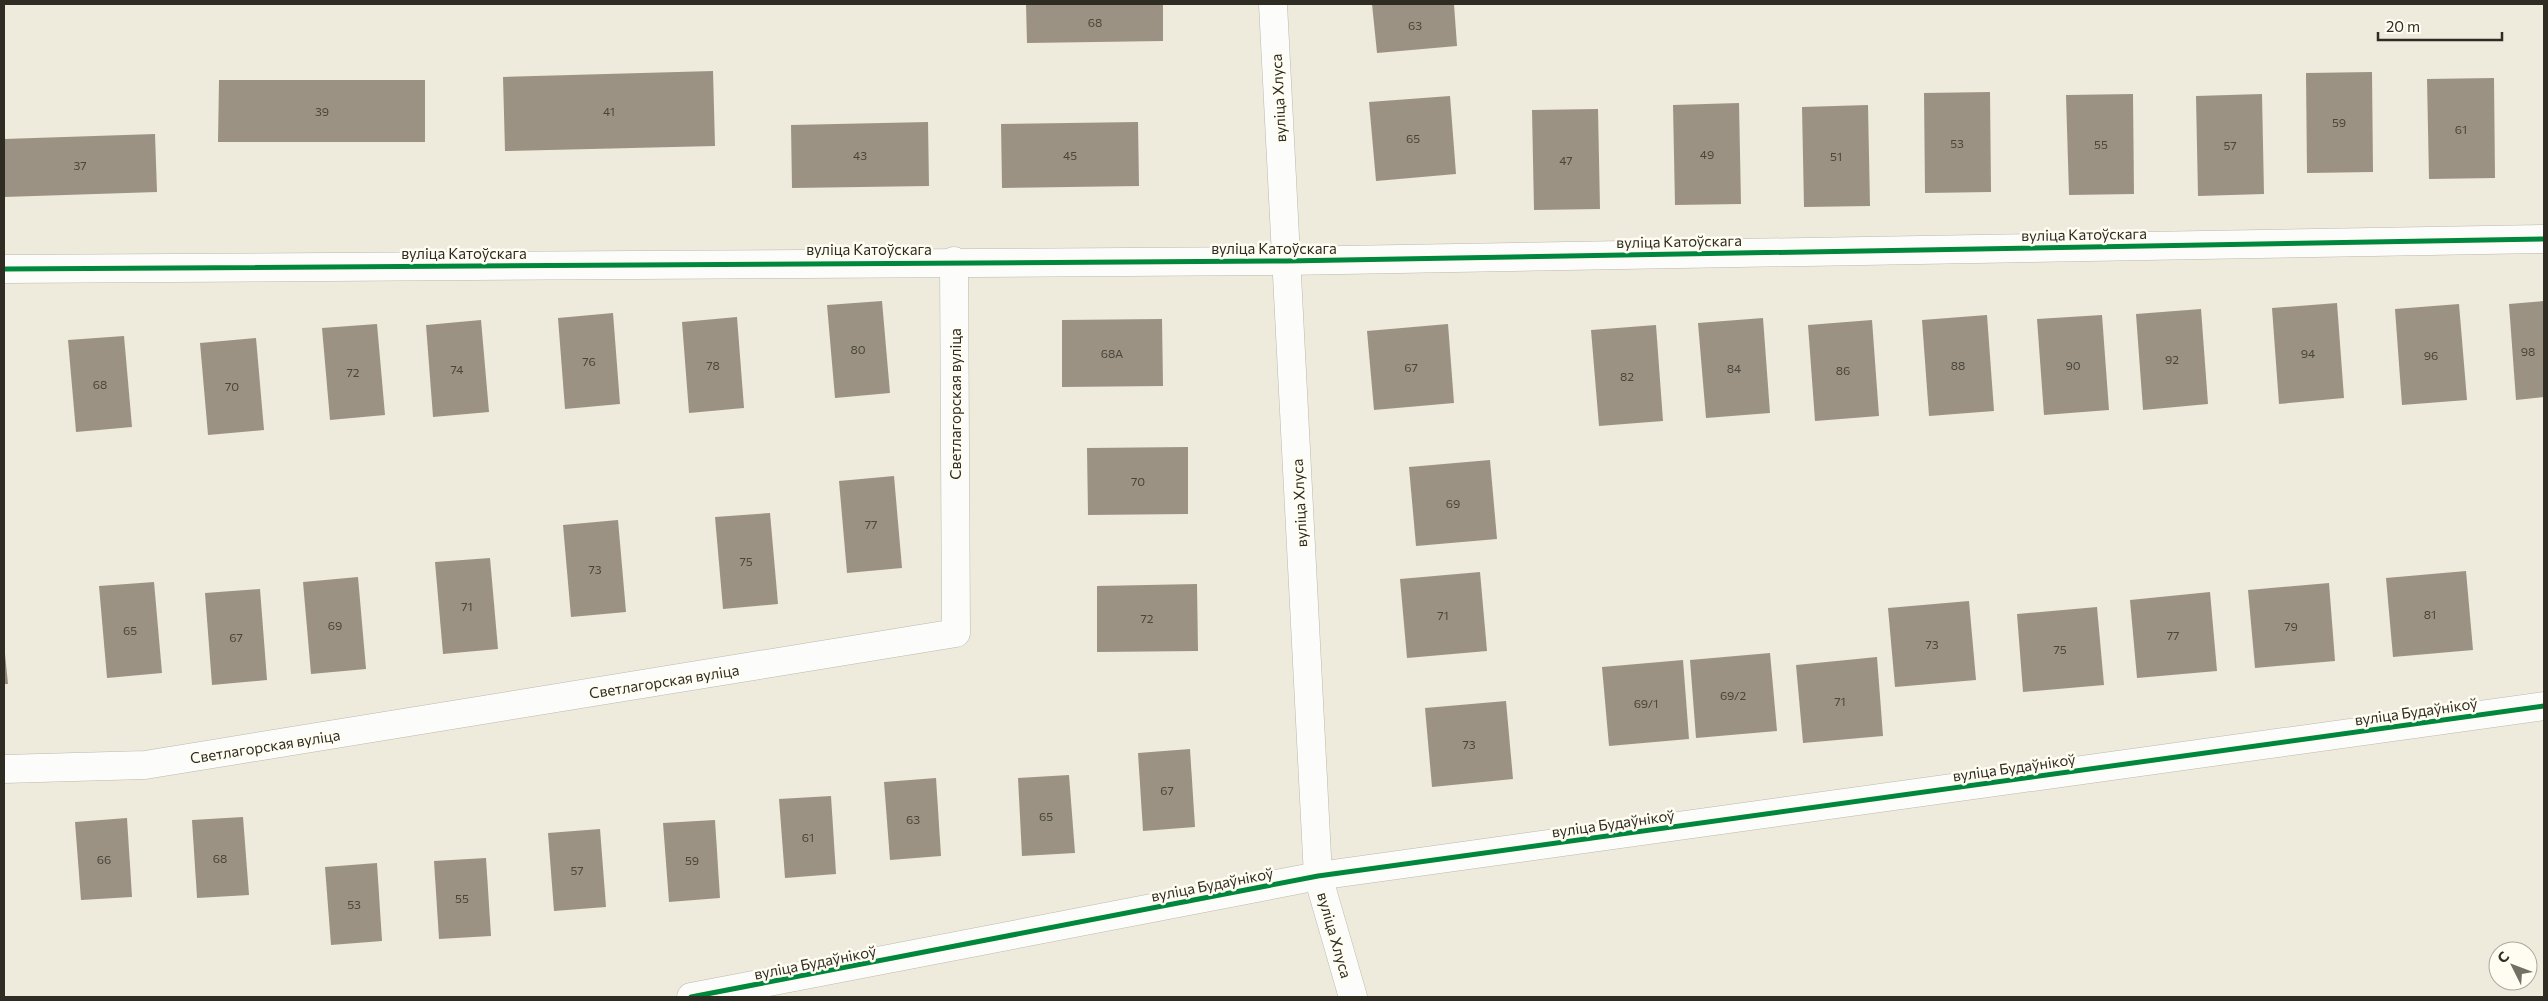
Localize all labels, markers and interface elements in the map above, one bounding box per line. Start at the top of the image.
scale bar [2378,10,2502,42]
house number: 68 [1088,15,1102,29]
text: 20 m [2386,17,2420,35]
house number: 63 [1408,18,1422,32]
street label: вуліца Хлуса [1267,53,1289,143]
house number: 39 [315,104,329,118]
house number: 41 [603,104,615,118]
house number: 59 [2332,115,2346,129]
house number: 61 [2455,122,2467,136]
house number: 65 [1406,131,1420,145]
house number: 53 [1950,136,1964,150]
house number: 55 [2094,137,2108,151]
house number: 57 [2223,138,2237,152]
house number: 49 [1700,147,1714,161]
house number: 43 [853,148,867,162]
house number: 45 [1063,148,1077,162]
house number: 51 [1830,149,1842,163]
house number: 47 [1559,153,1573,167]
house number: 37 [73,158,87,172]
street label: вуліца Катоўскага [2021,224,2147,244]
street label: вуліца Катоўскага [1616,231,1742,251]
street label: вуліца Катоўскага [1211,239,1337,257]
street label: вуліца Катоўскага [806,240,932,258]
street label: вуліца Катоўскага [401,244,527,262]
street label: Светлагорская вуліца [946,328,964,480]
house number: 80 [850,342,866,356]
house number: 98 [2521,344,2535,358]
house number: 68А [1101,346,1123,360]
house number: 94 [2301,346,2315,360]
house number: 96 [2424,348,2438,362]
house number: 92 [2165,352,2179,366]
house number: 76 [582,354,596,368]
house number: 78 [706,358,720,372]
house number: 88 [1951,358,1965,372]
house number: 90 [2065,358,2081,372]
house number: 67 [1404,360,1418,374]
house number: 84 [1727,361,1741,375]
house number: 74 [451,362,463,376]
house number: 86 [1836,363,1850,377]
house number: 72 [347,365,360,379]
house number: 82 [1620,369,1634,383]
house number: 68 [93,377,107,391]
house number: 70 [225,379,239,393]
street label: вуліца Хлуса [1288,458,1310,548]
house number: 70 [1131,474,1145,488]
house number: 69 [1446,496,1460,510]
house number: 77 [865,517,877,531]
house number: 75 [739,554,753,568]
house number: 73 [588,562,602,576]
house number: 71 [461,599,473,613]
house number: 81 [2424,607,2436,621]
house number: 71 [1437,608,1449,622]
house number: 72 [1141,611,1154,625]
house number: 69 [328,618,342,632]
house number: 79 [2284,619,2298,633]
house number: 65 [123,623,137,637]
house number: 77 [2167,628,2179,642]
house number: 67 [229,630,243,644]
house number: 73 [1925,637,1939,651]
house number: 75 [2053,642,2067,656]
street label: Светлагорская вуліца [588,660,740,702]
house number: 69/2 [1720,688,1746,702]
street label: вуліца Будаўнікоў [2353,693,2479,729]
house number: 71 [1834,694,1846,708]
house number: 69/1 [1634,696,1658,710]
street label: Светлагорская вуліца [189,725,341,767]
house number: 73 [1462,737,1476,751]
street label: вуліца Будаўнікоў [1951,749,2077,785]
house number: 67 [1160,783,1174,797]
street label: вуліца Будаўнікоў [1550,805,1676,841]
house number: 65 [1039,809,1053,823]
house number: 63 [906,812,920,826]
house number: 61 [802,830,814,844]
house number: 68 [213,851,227,865]
house number: 66 [97,852,111,866]
house number: 59 [685,853,699,867]
house number: 57 [570,863,584,877]
street label: вуліца Будаўнікоў [1149,863,1275,905]
street label: вуліца Хлуса [1314,890,1356,980]
house number: 55 [455,891,469,905]
house number: 53 [347,897,361,911]
street label: вуліца Будаўнікоў [752,941,878,983]
north arrow [2488,941,2538,991]
text: С [2493,948,2512,966]

